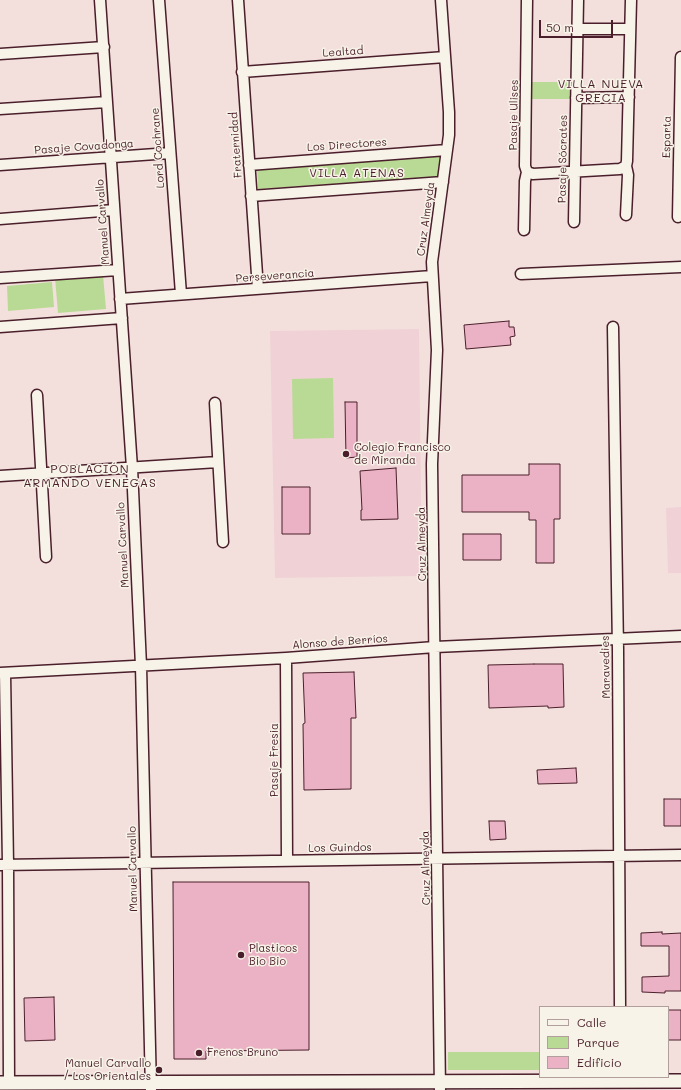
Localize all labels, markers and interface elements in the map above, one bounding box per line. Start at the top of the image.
scale bar [541,12,615,38]
text: 50 m [546,19,574,35]
street label: Lealtad [322,44,364,60]
district label: VILLA NUEVA GRECIA [558,77,644,105]
street label: Pasaje Ulises [507,80,521,150]
street label: Lord Cochrane [149,107,167,189]
street label: Fraternidad [227,112,245,178]
street label: Pasaje Sócrates [556,115,570,203]
street label: Esparta [660,116,674,158]
street label: Los Directores [307,136,387,154]
street label: Pasaje Covadonga [34,137,134,157]
district label: VILLA ATENAS [309,166,405,180]
street label: Manuel Carvallo [93,179,113,265]
street label: Cruz Almeyda [414,181,438,257]
street label: Perseverancia [235,267,315,285]
place label: Colegio Francisco de Miranda [354,441,451,467]
marker: Colegio Francisco de Miranda [341,449,351,459]
district label: POBLACIÓN ARMANDO VENEGAS [23,462,157,490]
street label: Manuel Carvallo [114,502,132,588]
street label: Cruz Almeyda [415,507,429,581]
street label: Alonso de Berríos [292,632,388,652]
street label: Maravedies [599,635,613,699]
street label: Pasaje Fresia [268,723,282,797]
street label: Manuel Carvallo [126,826,140,912]
street label: Cruz Almeyda [419,831,433,905]
street label: Los Guindos [308,841,372,855]
place label: Plasticos Bio Bio [249,942,297,968]
marker: Plasticos Bio Bio [236,950,246,960]
legend [539,1006,669,1078]
text: Calle [577,1014,607,1030]
text: Parque [577,1034,620,1050]
place label: Frenos Bruno [207,1046,278,1060]
marker: Frenos Bruno [194,1048,204,1058]
text: Edificio [577,1054,621,1070]
place label: Manuel Carvallo / Los Orientales [63,1057,151,1083]
marker: Manuel Carvallo / Los Orientales [154,1065,164,1075]

